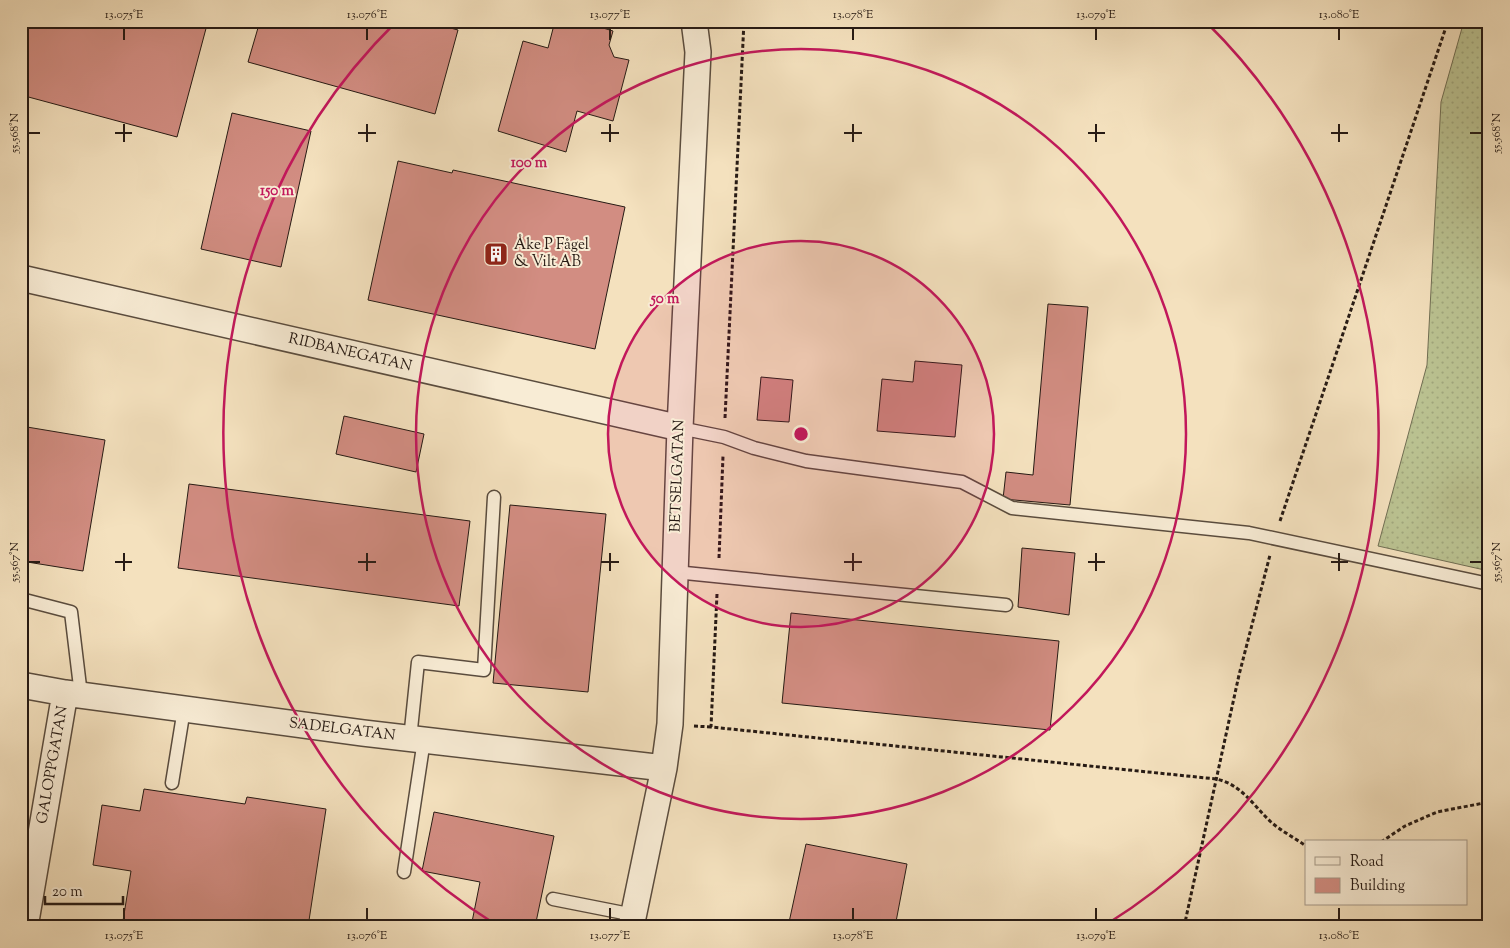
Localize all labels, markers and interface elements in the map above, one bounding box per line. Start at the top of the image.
text: 13.075°E [105,6,144,24]
text: 13.076°E [347,6,388,24]
text: 13.077°E [590,6,631,24]
text: 13.078°E [833,6,874,24]
text: 13.079°E [1076,6,1117,24]
text: 13.080°E [1319,6,1360,24]
text: 55.568°N [6,113,24,154]
text: 55.568°N [1488,113,1506,154]
text: 100 m [511,153,548,174]
text: 150 m [260,181,294,202]
place label: Åke P Fågel & Vilt AB [514,234,589,273]
building icon: Åke P Fågel & Vilt AB [483,241,509,267]
text: 50 m [650,289,680,310]
street label: RIDBANEGATAN [286,329,414,377]
street label: BETSELGATAN [666,419,690,533]
centre of rings [792,425,810,443]
text: 55.567°N [6,542,24,583]
text: 55.567°N [1488,542,1506,583]
street label: GALOPPGATAN [32,704,74,826]
street label: SADELGATAN [288,713,396,747]
legend [1305,840,1468,906]
text: Road [1350,852,1384,873]
scale bar [45,873,122,905]
text: Building [1350,876,1405,897]
text: 20 m [52,882,83,903]
text: 13.075°E [105,927,144,945]
text: 13.076°E [347,927,388,945]
text: 13.077°E [590,927,631,945]
text: 13.078°E [833,927,874,945]
text: 13.079°E [1076,927,1117,945]
text: 13.080°E [1319,927,1360,945]

